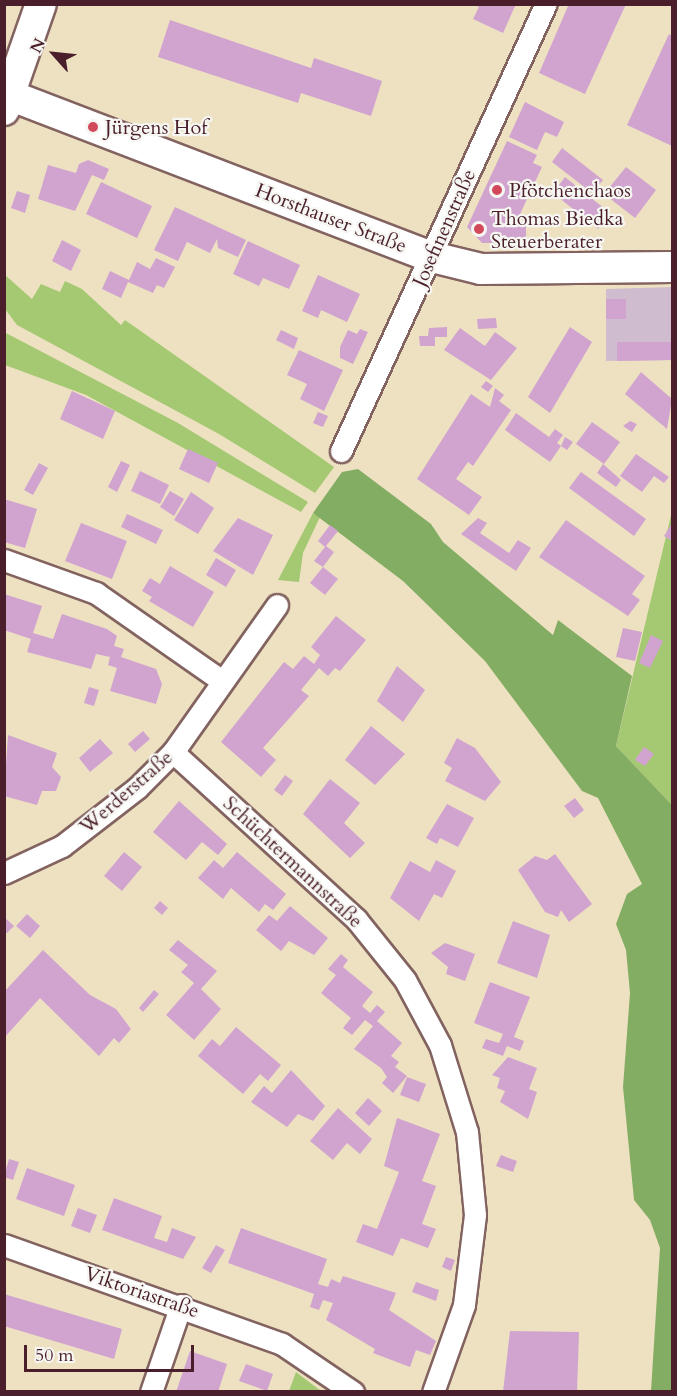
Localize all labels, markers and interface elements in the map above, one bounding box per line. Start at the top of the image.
north arrow [24,24,84,84]
text: N [25,35,51,57]
place label: Jürgens Hof [105,115,207,139]
marker: Jürgens Hof [86,120,100,134]
street label: Josefinenstraße [407,165,481,291]
street label: Horsthauser Straße [252,178,410,258]
place label: Pfötchenchaos [509,178,631,202]
marker: Pfötchenchaos [490,183,504,197]
place label: Thomas Biedka Steuerberater [491,206,623,253]
marker: Thomas Biedka Steuerberater [472,222,486,236]
street label: Werderstraße [75,745,177,839]
street label: Schüchtermannstraße [218,791,368,933]
street label: Viktoriastraße [82,1261,202,1323]
scale bar [27,1333,196,1371]
text: 50 m [35,1343,74,1368]

